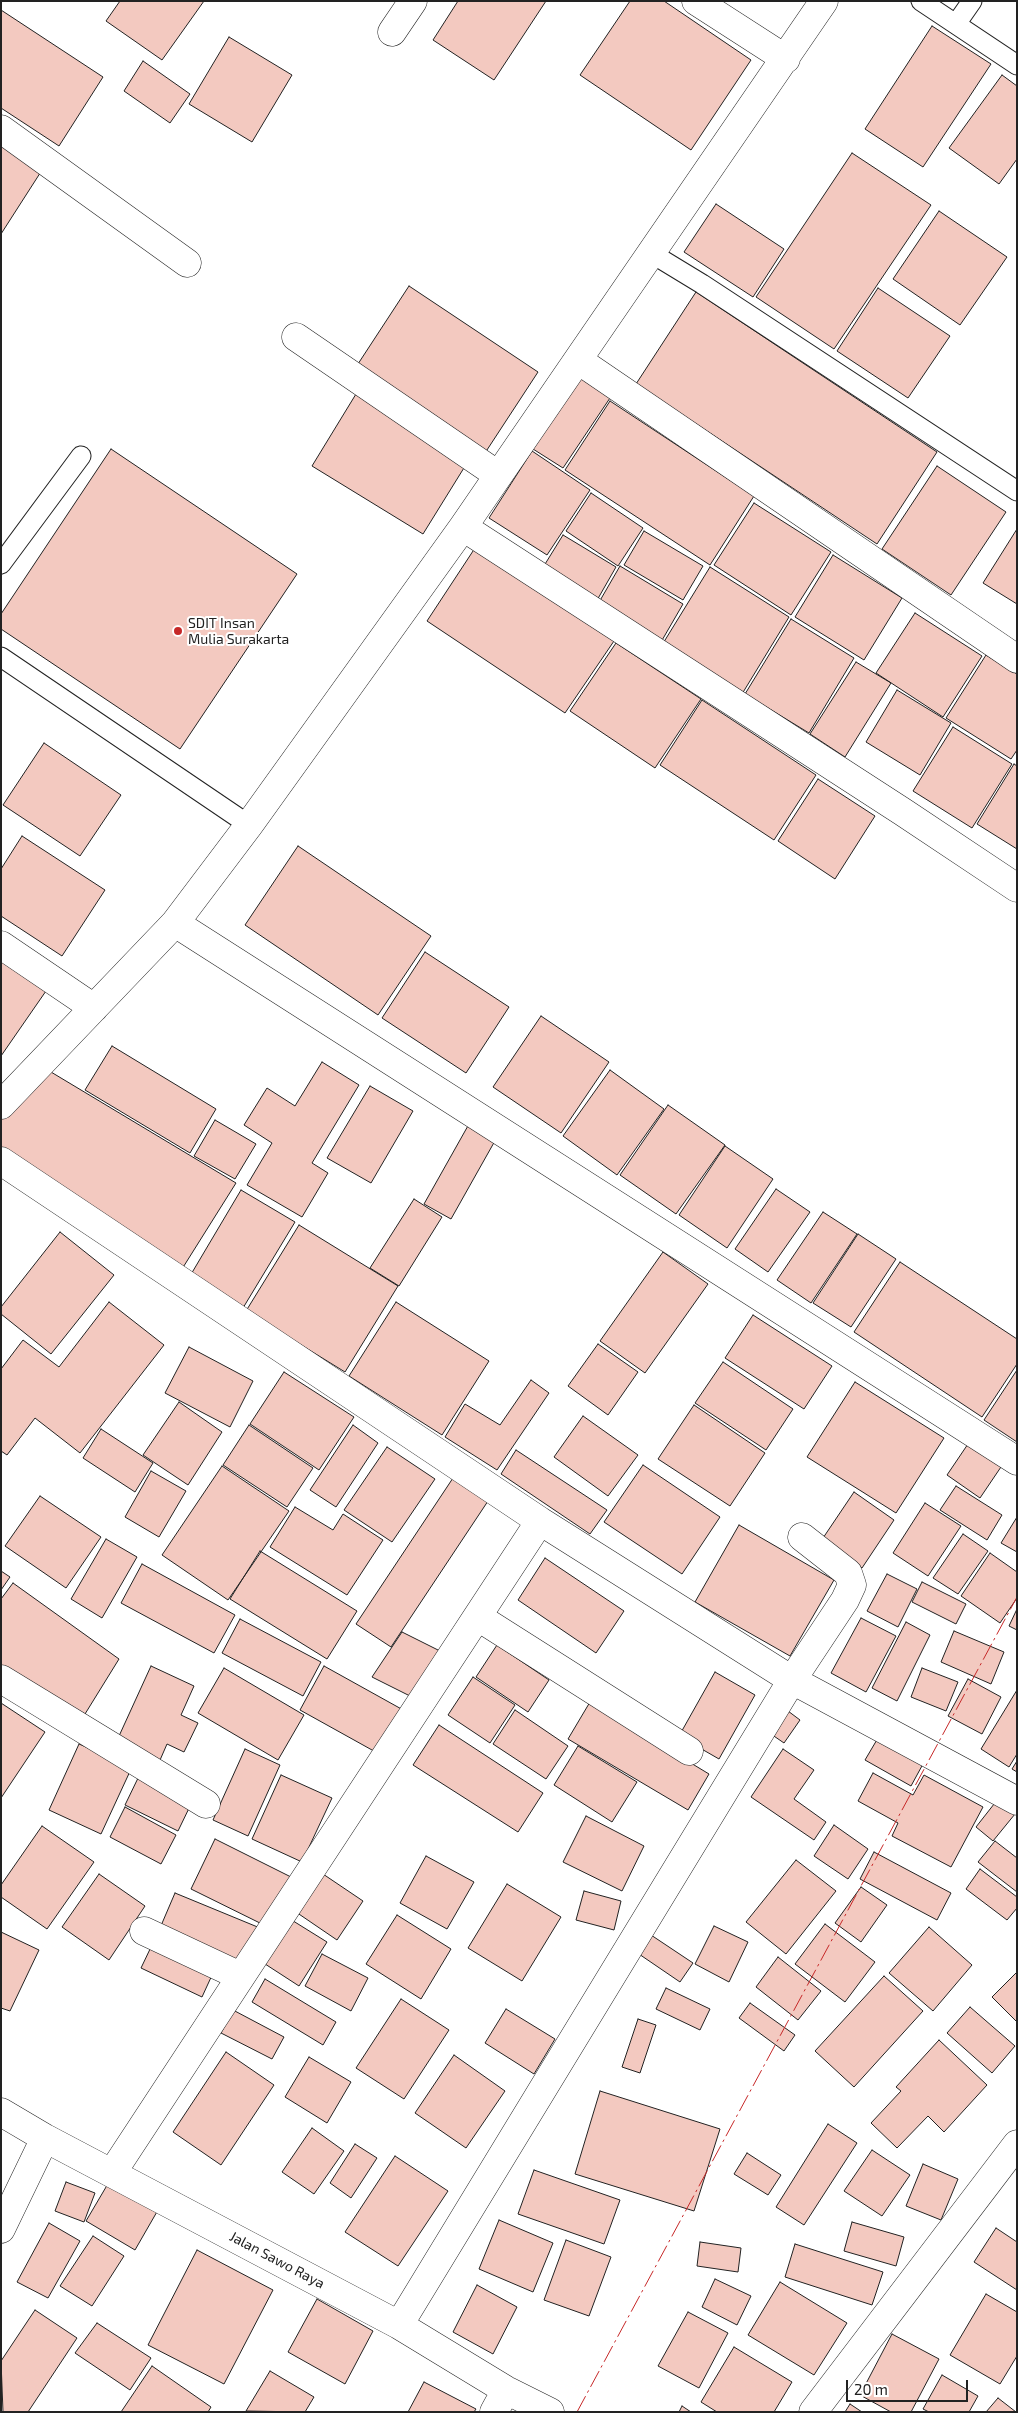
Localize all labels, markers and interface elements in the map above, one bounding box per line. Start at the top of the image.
place label: SDIT Insan Mulia Surakarta [188,615,289,648]
marker: SDIT Insan Mulia Surakarta [172,625,184,637]
street label: Jalan Sawo Raya [227,2228,327,2292]
scale bar [848,2370,970,2402]
text: 20 m [854,2380,888,2398]

